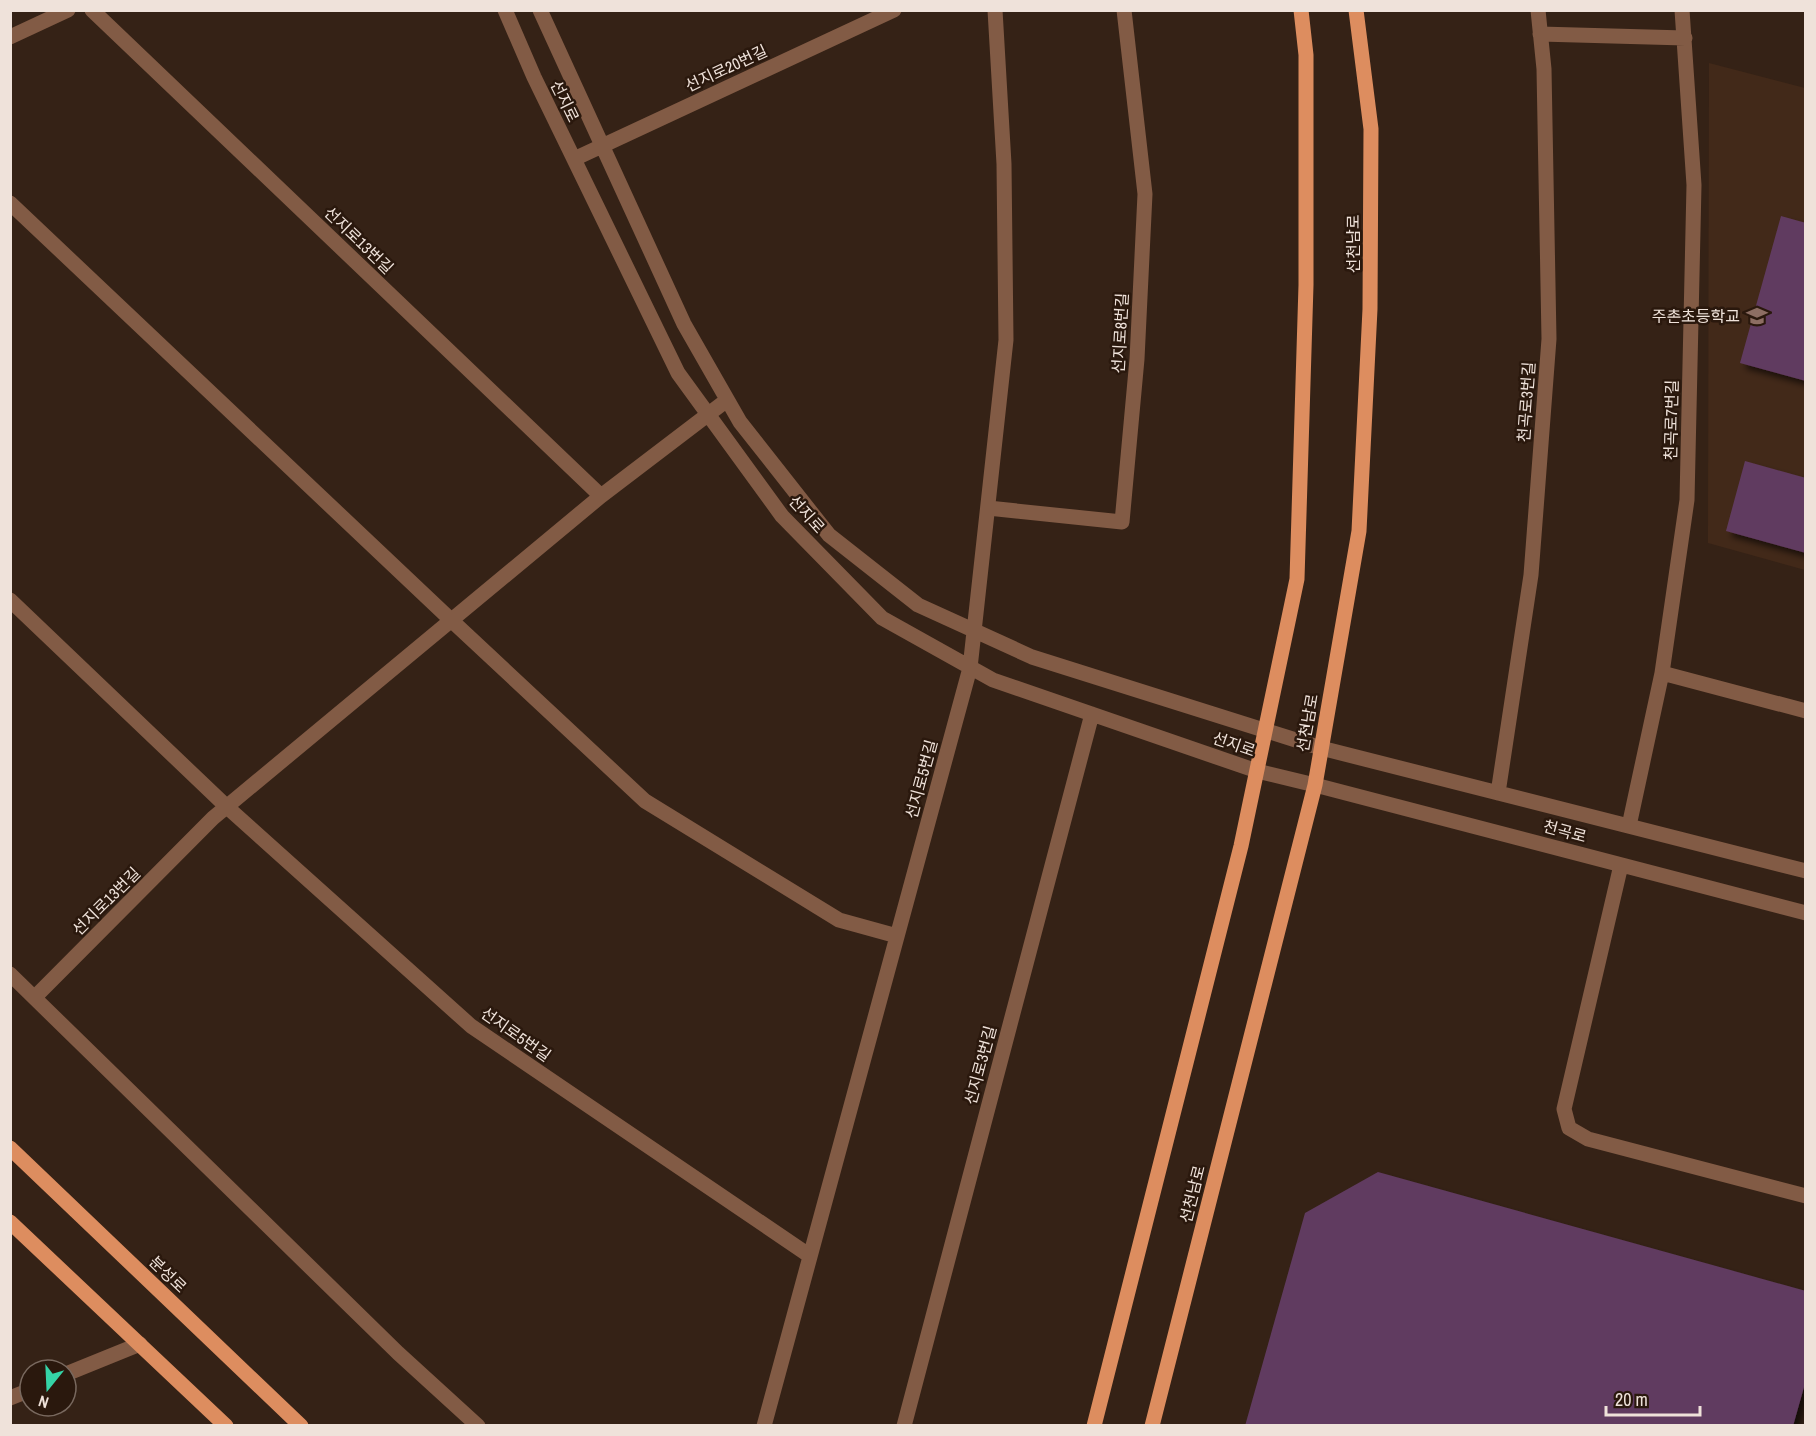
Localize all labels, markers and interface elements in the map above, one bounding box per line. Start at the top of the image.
street label: 선지로20번길 [681,39,771,97]
street label: 선지로 [545,76,585,126]
street label: 선지로13번길 [320,201,398,279]
street label: 선천남로 [1342,214,1364,273]
street label: 선지로8번길 [1107,292,1133,374]
school or university icon: 주촌초등학교 [1745,304,1769,328]
place label: 주촌초등학교 [1652,305,1740,327]
street label: 천곡로3번길 [1512,361,1540,443]
street label: 천곡로7번길 [1659,379,1683,461]
street label: 선지로 [784,490,830,538]
street label: 선천남로 [1291,692,1323,754]
street label: 선지로 [1210,726,1259,762]
street label: 선지로5번길 [900,737,942,821]
street label: 천곡로 [1541,815,1589,847]
street label: 선지로13번길 [67,862,145,940]
street label: 선지로5번길 [477,1002,555,1066]
street label: 선지로3번길 [959,1023,1001,1107]
street label: 선천남로 [1174,1163,1210,1225]
street label: 분성로 [144,1251,192,1297]
north arrow [18,1358,78,1418]
scale bar [1606,1379,1700,1417]
text: 20 m [1615,1387,1648,1412]
text: N [35,1390,51,1414]

